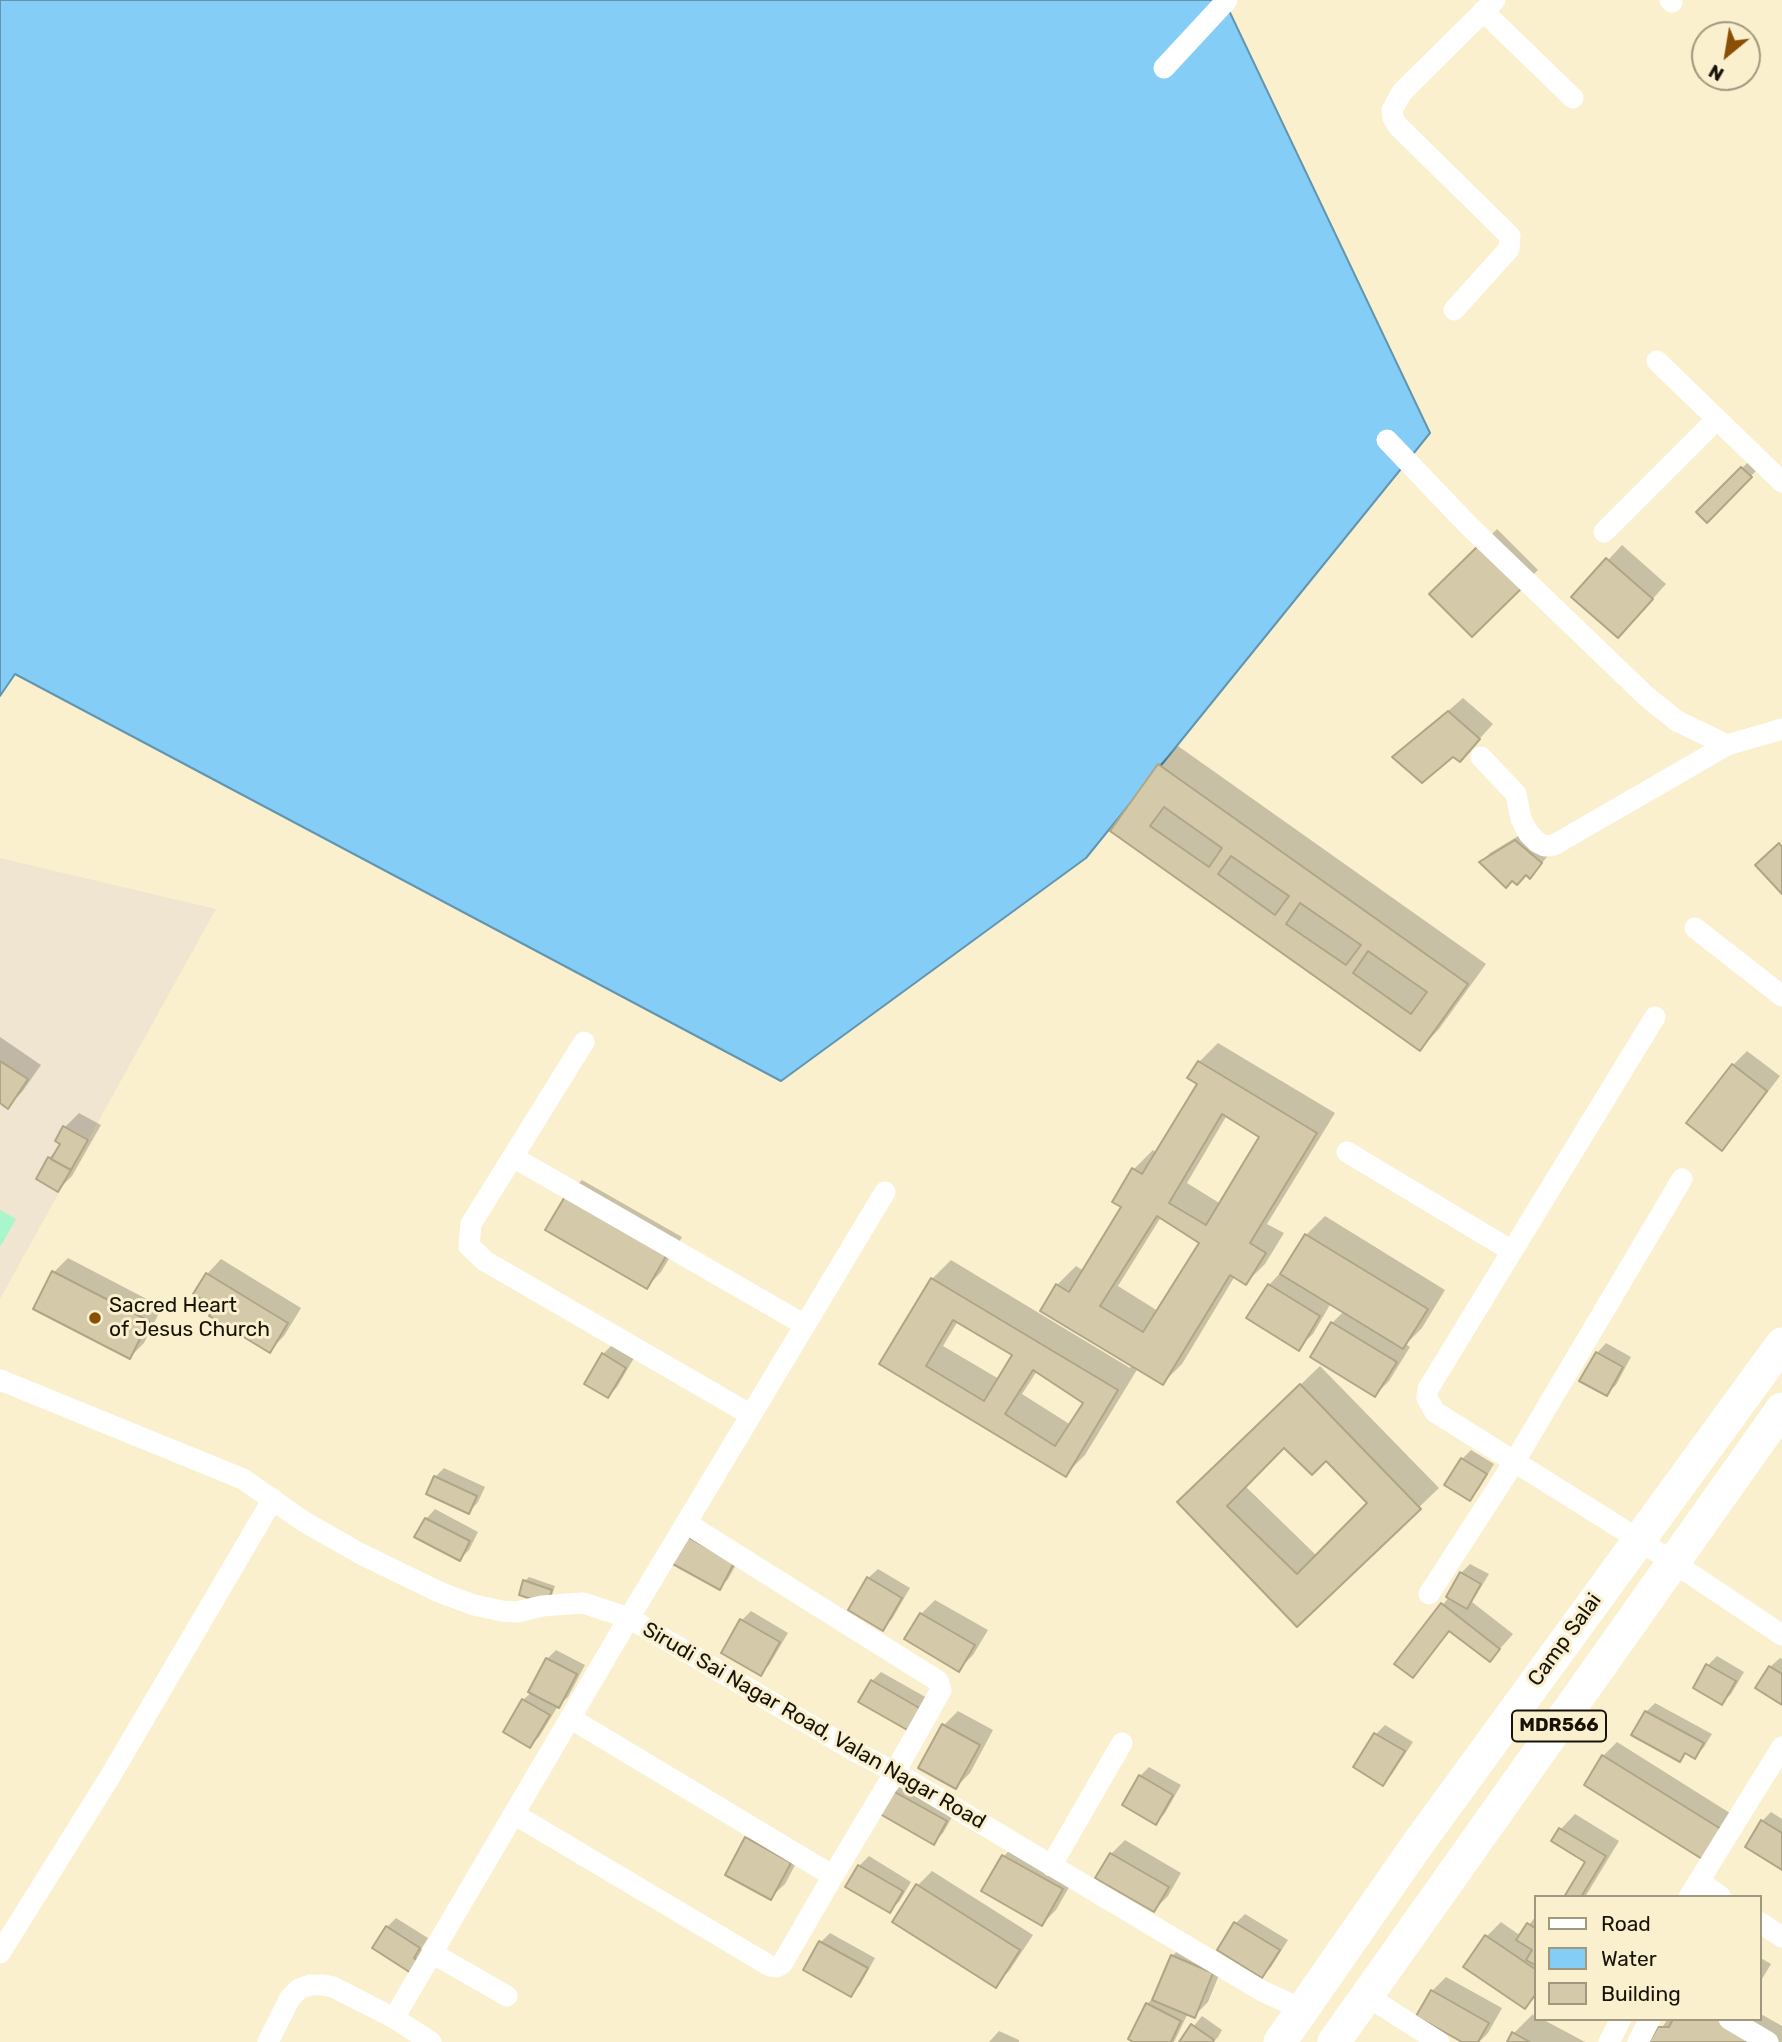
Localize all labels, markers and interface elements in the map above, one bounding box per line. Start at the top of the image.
north arrow [1691,21,1761,91]
text: N [1705,60,1728,86]
place label: Sacred Heart of Jesus Church [109,1293,270,1343]
marker: Sacred Heart of Jesus Church [87,1310,103,1326]
street label: Camp Salai [1523,1589,1607,1691]
street label: Sirudi Sai Nagar Road, Valan Nagar Road [638,1617,990,1835]
road number: MDR566 [1512,1710,1606,1742]
legend [1534,1895,1761,2021]
text: Road [1601,1911,1651,1936]
text: Water [1601,1946,1657,1971]
text: Building [1601,1981,1681,2006]

